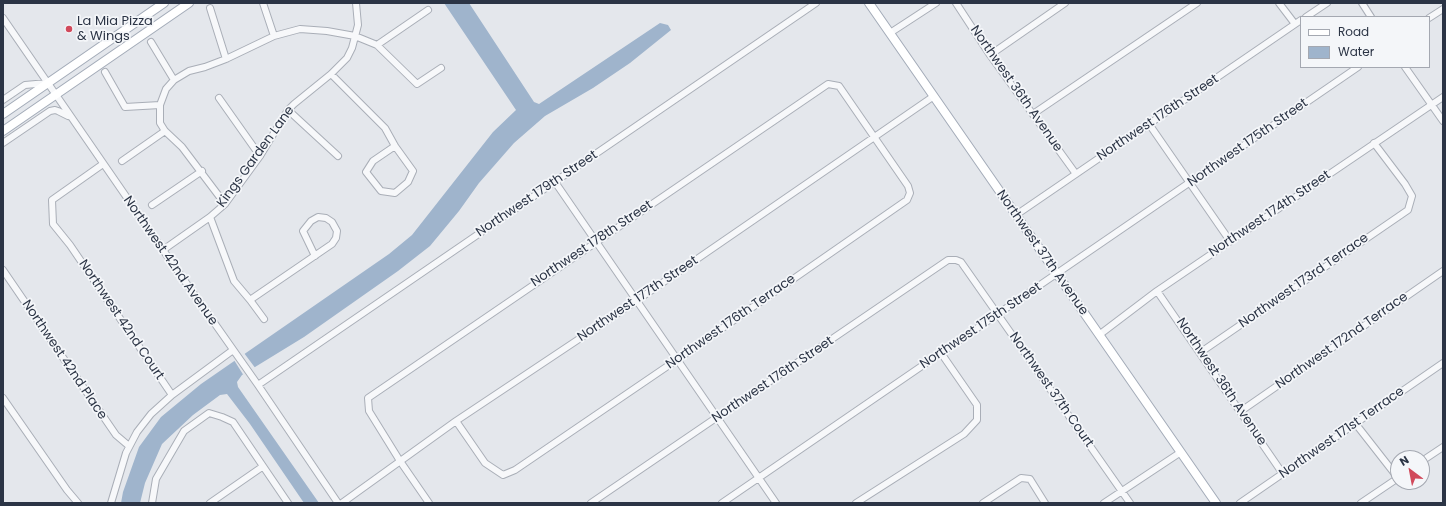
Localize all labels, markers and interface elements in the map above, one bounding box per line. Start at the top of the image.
place label: La Mia Pizza & Wings [77,14,153,45]
legend [1300,16,1430,68]
street label: Northwest 36th Avenue [967,23,1065,155]
text: Road [1338,23,1369,40]
marker: La Mia Pizza & Wings [64,24,74,34]
text: Water [1338,43,1374,60]
street label: Northwest 176th Street [1094,72,1222,164]
street label: Northwest 175th Street [1185,96,1311,190]
street label: Kings Garden Lane [214,103,298,211]
street label: Northwest 179th Street [473,148,601,240]
street label: Northwest 174th Street [1206,168,1334,260]
street label: Northwest 37th Avenue [993,187,1091,319]
street label: Northwest 42nd Avenue [119,193,221,329]
street label: Northwest 178th Street [528,198,656,290]
street label: Northwest 173rd Terrace [1236,230,1372,332]
street label: Northwest 177th Street [575,253,701,345]
street label: Northwest 42nd Court [75,257,167,383]
street label: Northwest 176th Terrace [663,271,799,373]
street label: Northwest 175th Street [917,280,1045,372]
street label: Northwest 172nd Terrace [1273,289,1411,393]
street label: Northwest 42nd Place [18,297,110,423]
street label: Northwest 36th Avenue [1173,315,1269,449]
street label: Northwest 37th Court [1005,330,1097,450]
street label: Northwest 176th Street [709,334,837,426]
street label: Northwest 171st Terrace [1276,384,1408,482]
north arrow [1390,450,1430,490]

